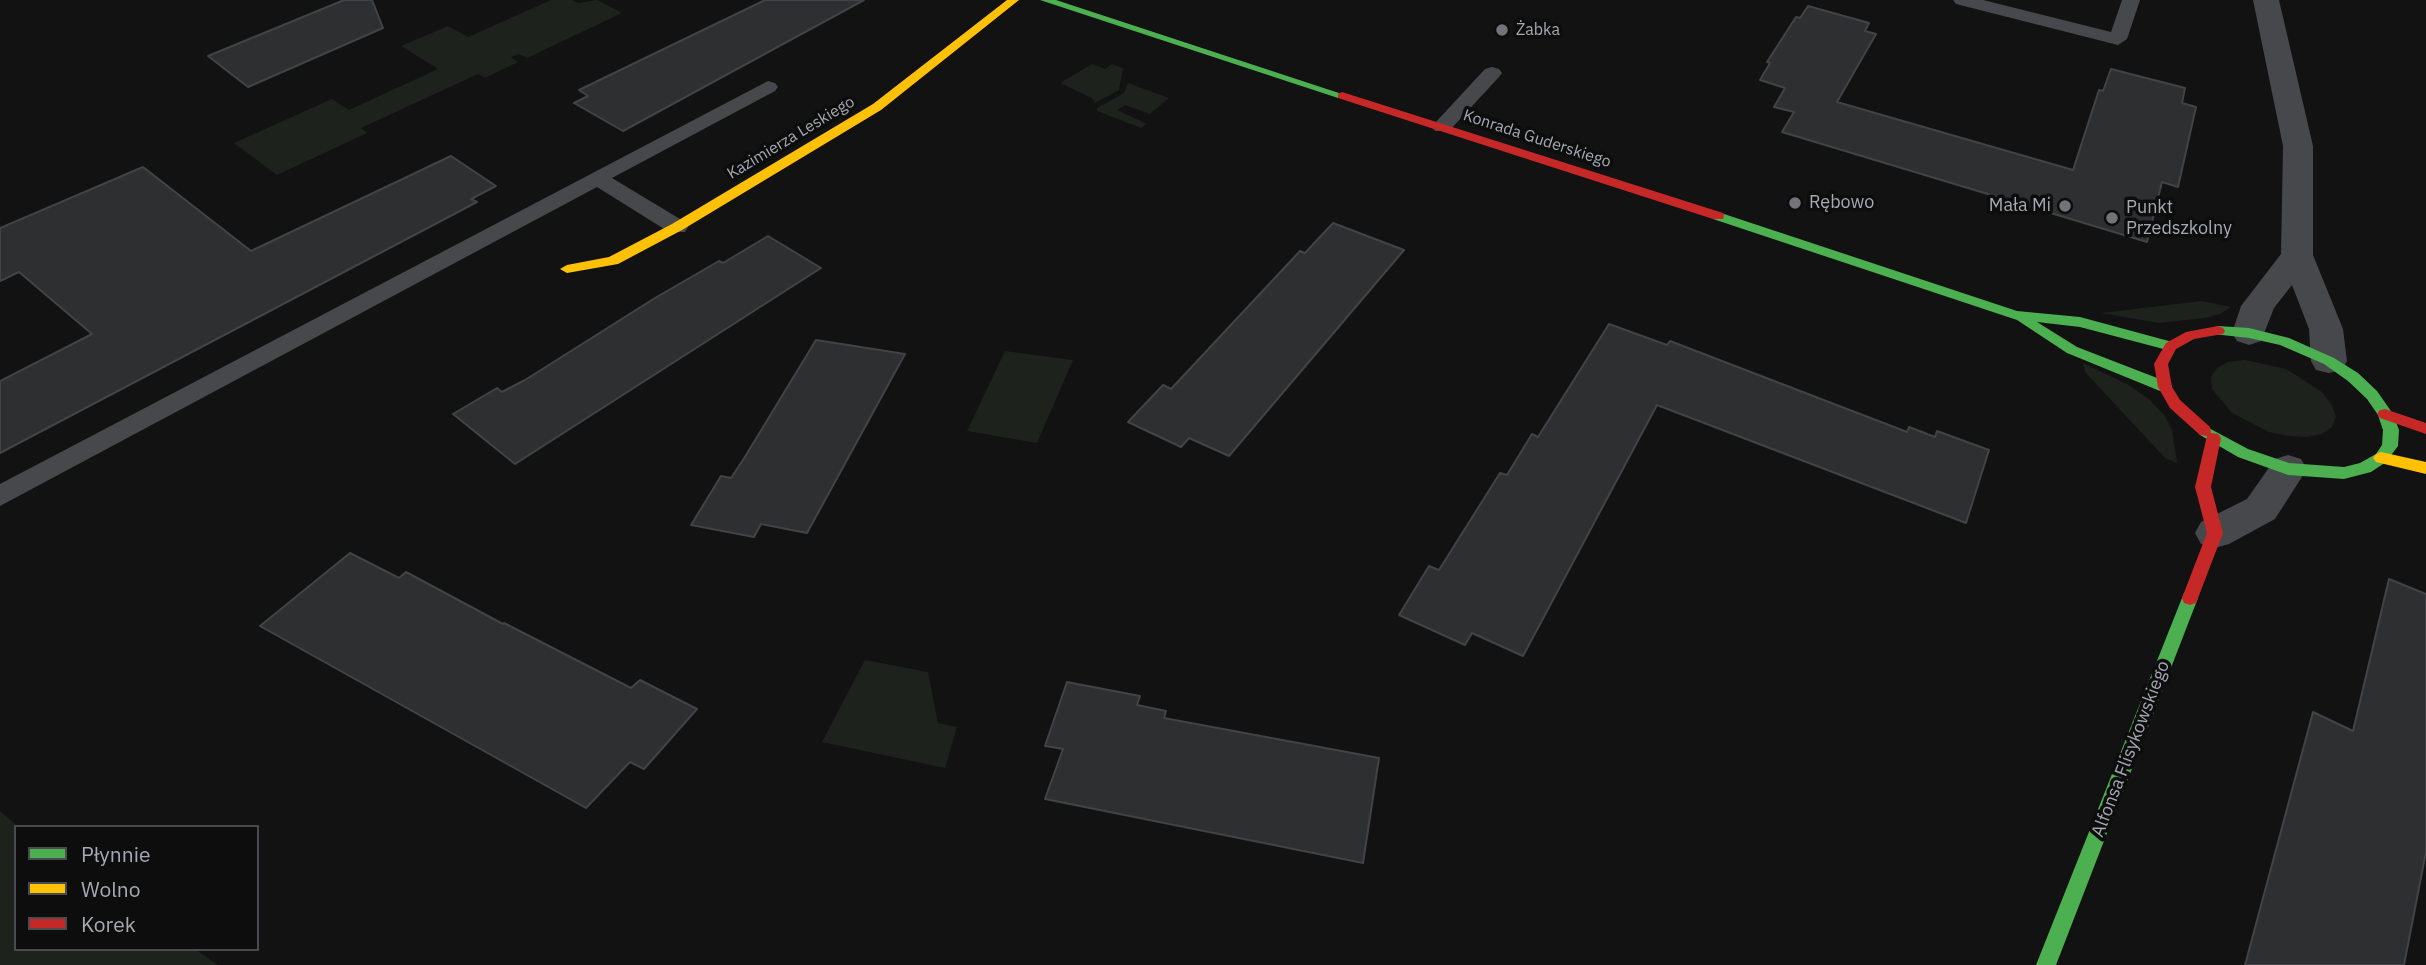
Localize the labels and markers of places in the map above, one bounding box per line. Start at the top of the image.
place label: Żabka [1516,20,1560,40]
marker: Żabka [1494,22,1510,38]
place label: Rębowo [1809,192,1874,214]
marker: Rębowo [1787,195,1803,211]
place label: Mała Mi [1989,195,2051,217]
place label: Punkt Przedszkolny [2126,197,2232,240]
marker: Mała Mi [2057,198,2073,214]
marker: Punkt Przedszkolny [2104,210,2120,226]

